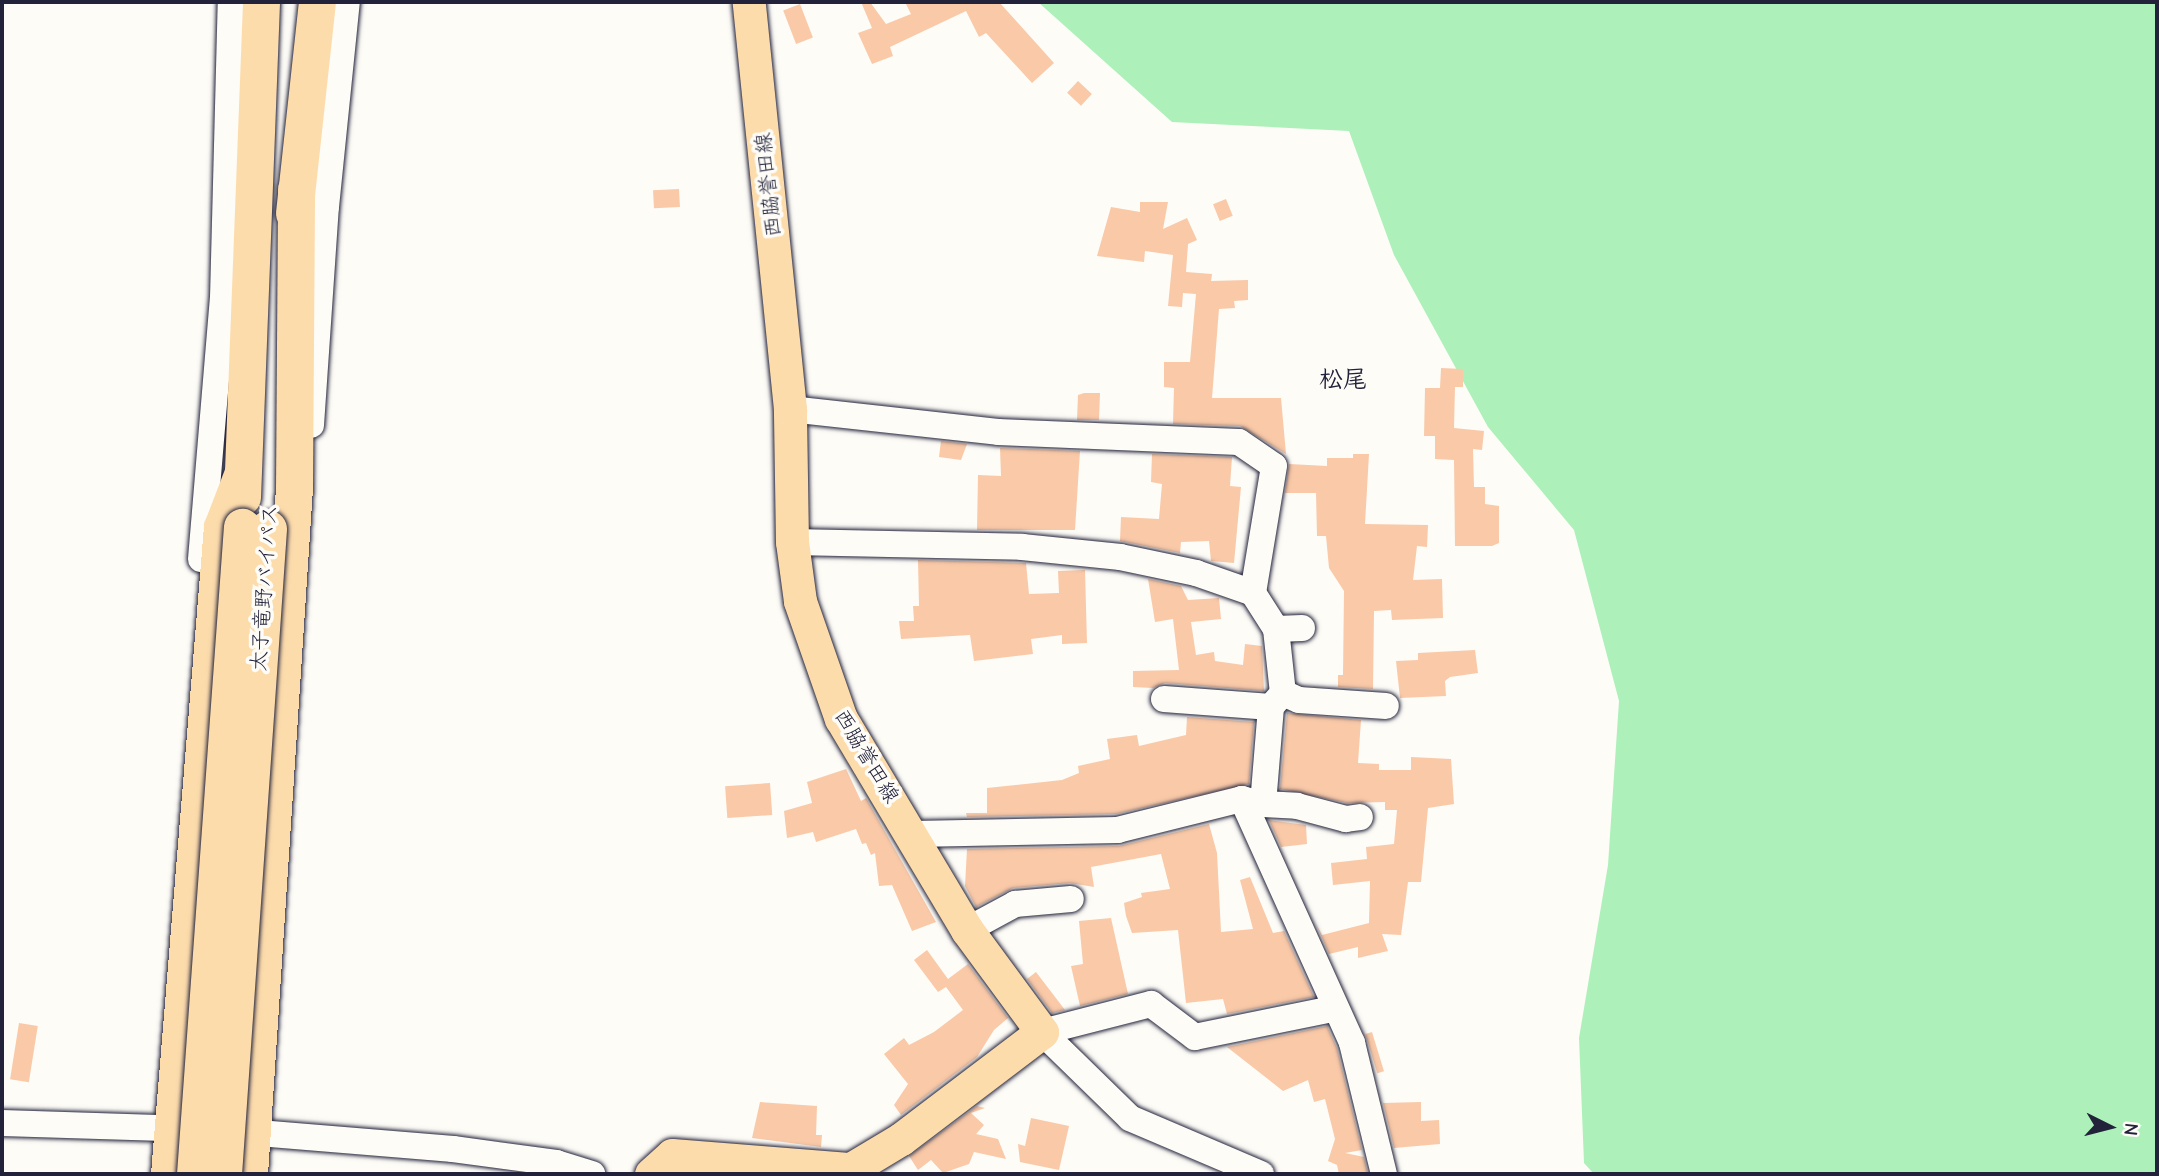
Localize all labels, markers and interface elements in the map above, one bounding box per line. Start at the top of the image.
street label: 西脇誉田線 [750,131,786,239]
district label: 松尾 [1319,366,1367,394]
street label: 太子竜野バイパス [246,503,282,673]
street label: 西脇誉田線 [829,705,905,807]
north arrow [2075,1092,2145,1162]
text: N [2119,1122,2142,1136]

